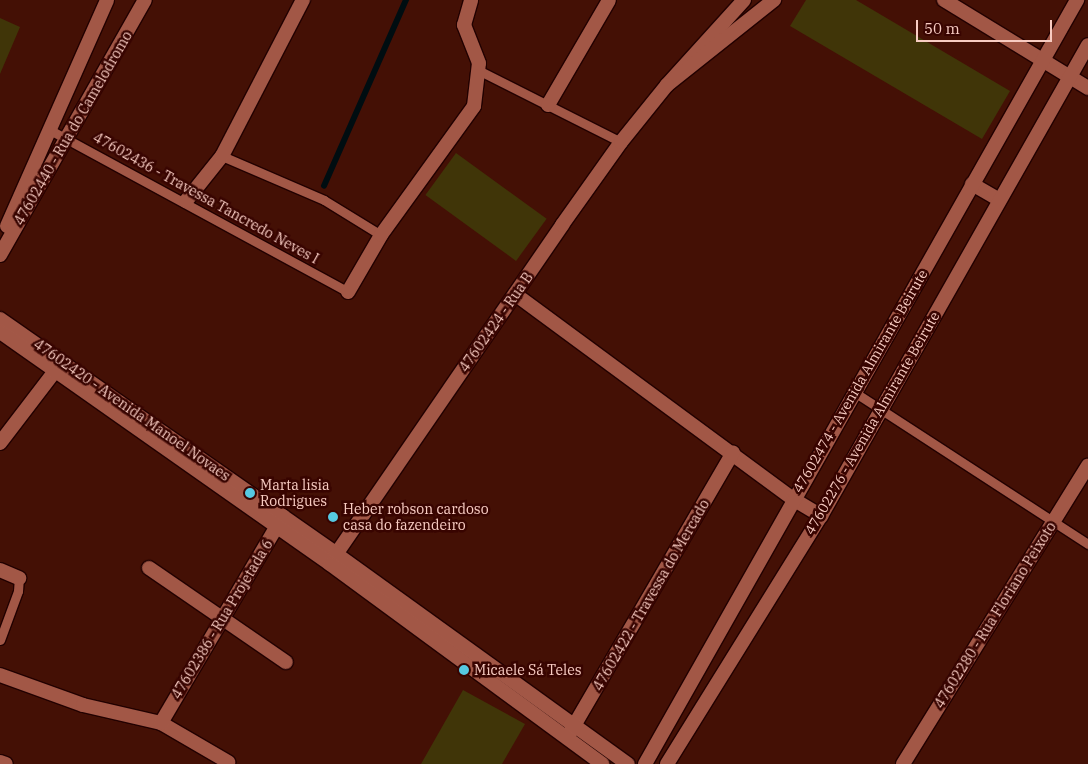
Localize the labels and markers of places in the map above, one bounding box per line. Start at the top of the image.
place label: Marta lisia Rodrigues [260,477,330,510]
marker: Marta lisia Rodrigues [244,487,256,499]
place label: Heber robson cardoso casa do fazendeiro [343,501,489,534]
marker: Heber robson cardoso casa do fazendeiro [327,511,339,523]
place label: Micaele Sá Teles [474,662,582,678]
marker: Micaele Sá Teles [458,664,470,676]

